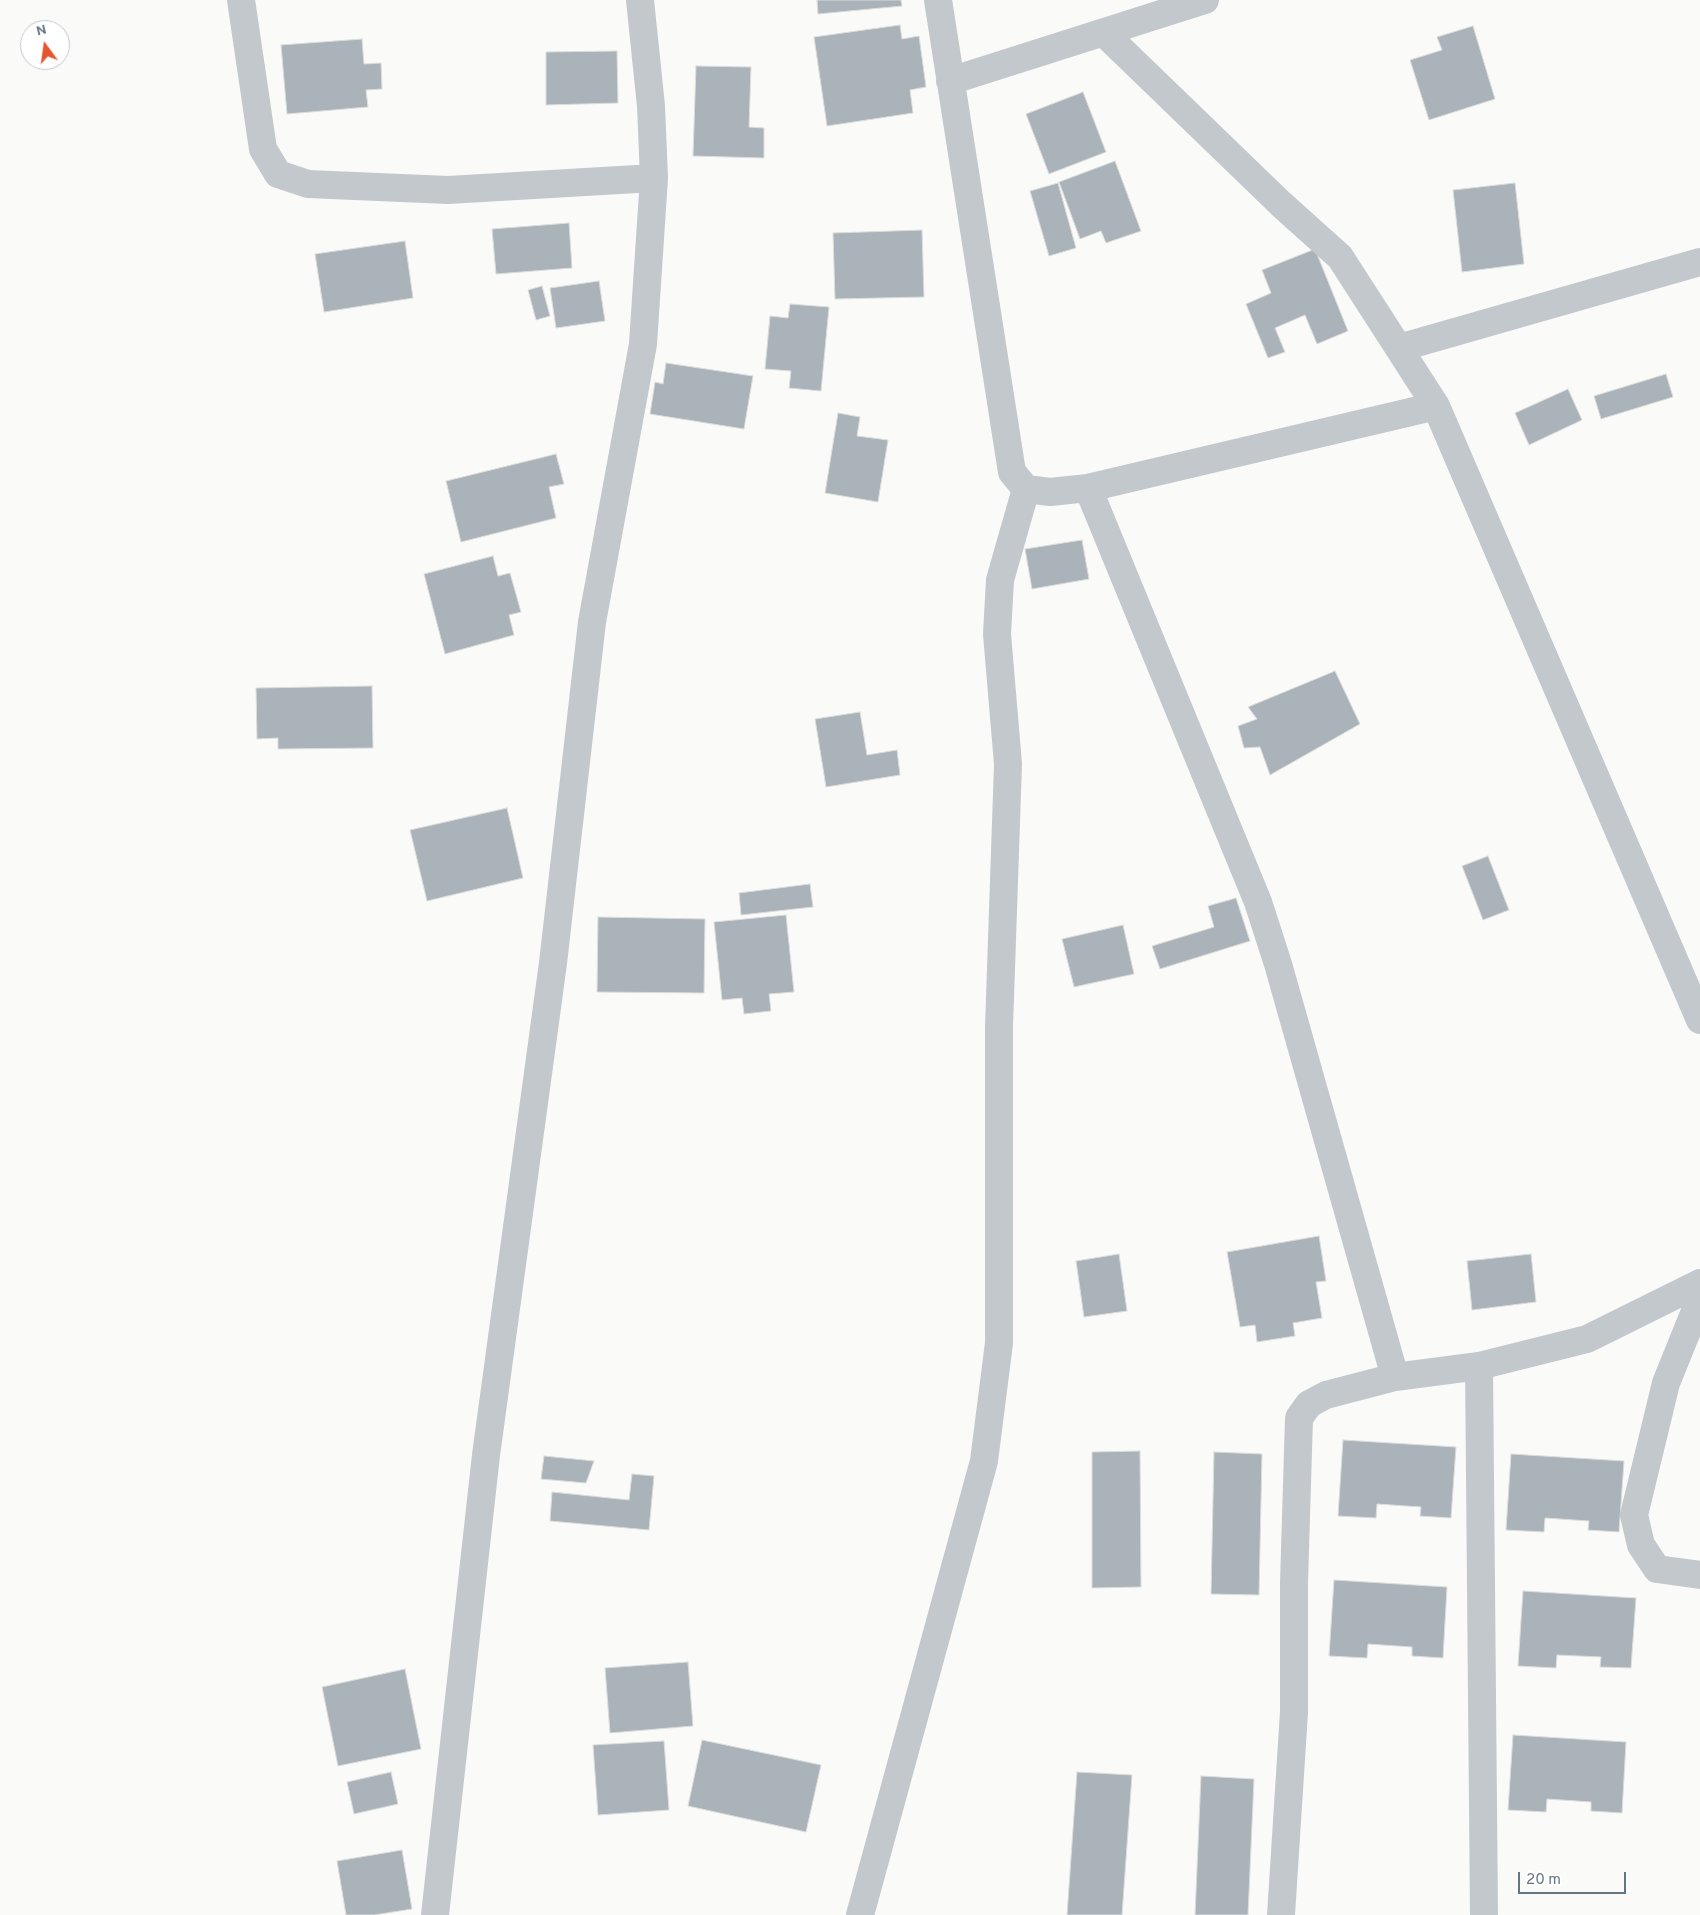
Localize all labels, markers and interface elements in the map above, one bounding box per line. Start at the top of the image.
north arrow [20,20,70,70]
text: N [35,21,48,40]
scale bar [1520,1862,1628,1894]
text: 20 m [1526,1871,1561,1890]

